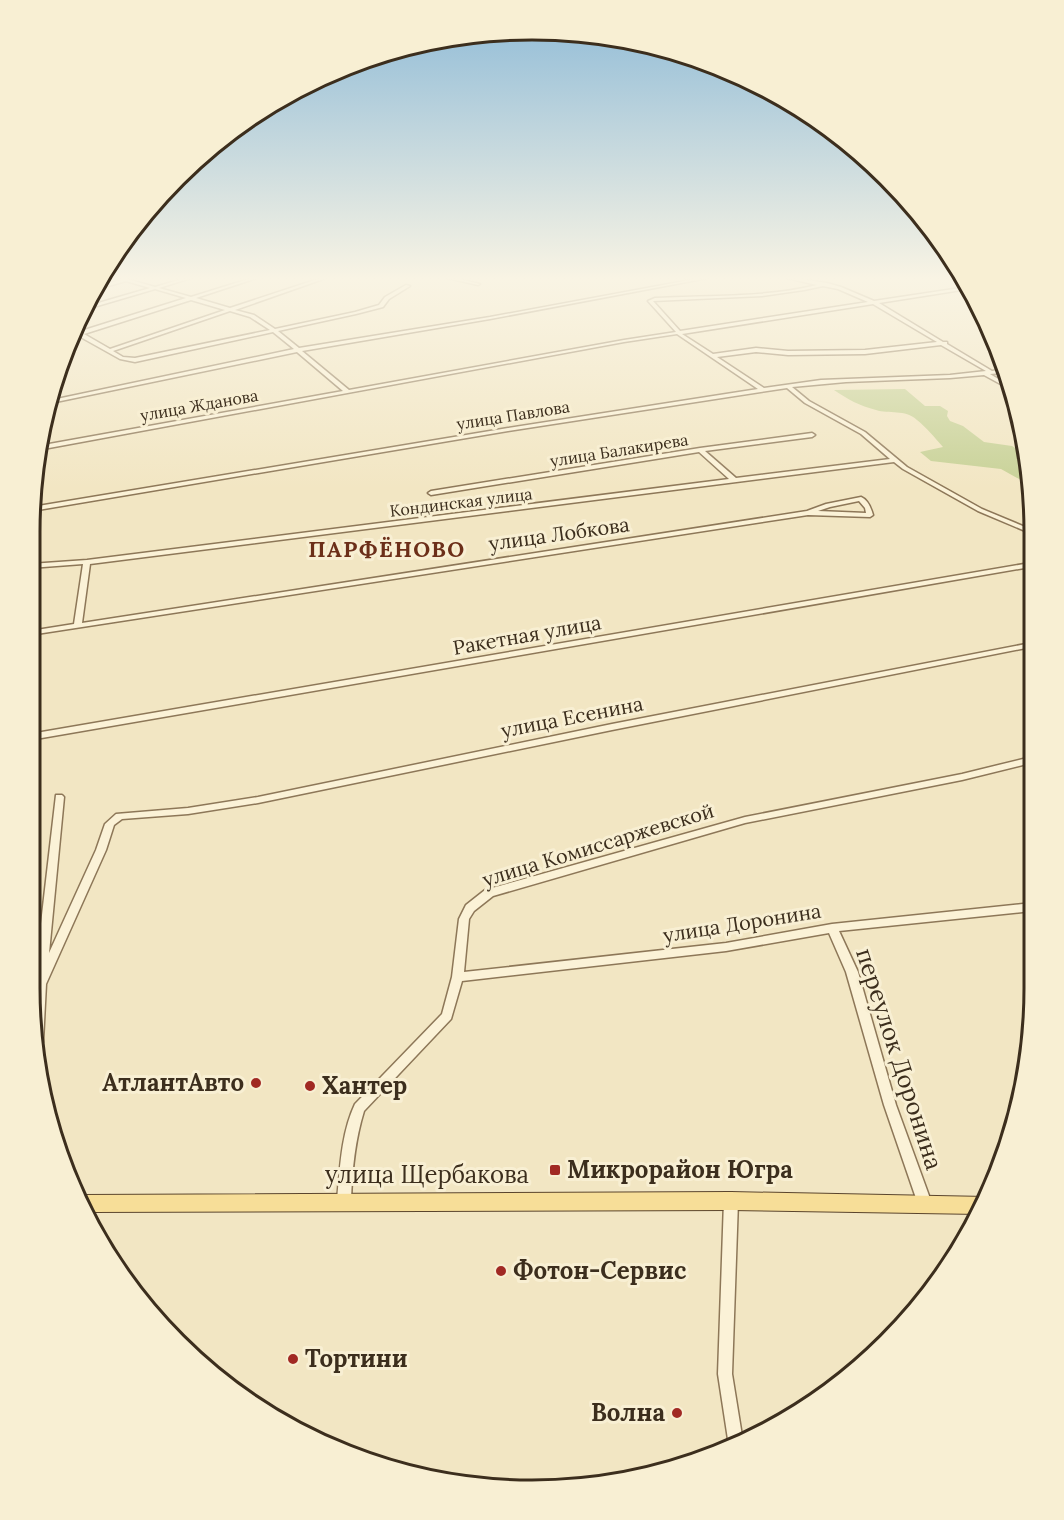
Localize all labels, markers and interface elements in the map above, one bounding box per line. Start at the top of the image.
street label: улица Жданова [139,385,259,425]
street label: улица Павлова [455,396,571,434]
street label: улица Балакирева [548,429,690,471]
street label: Кондинская улица [388,483,534,521]
street label: улица Лобкова [487,511,631,556]
district label: ПАРФЁНОВО [308,535,466,563]
street label: Ракетная улица [451,609,603,660]
street label: улица Есенина [499,690,645,743]
street label: улица Комиссаржевской [479,797,717,892]
street label: улица Доронина [661,898,823,947]
street label: переулок Доронина [849,944,950,1174]
place label: АтлантАвто [102,1067,244,1098]
place label: Хантер [322,1070,407,1101]
marker: АтлантАвто [249,1076,263,1090]
marker: Хантер [303,1079,317,1093]
place label: Микрорайон Югра [567,1154,793,1185]
street label: улица Щербакова [325,1159,529,1190]
marker: Микрорайон Югра [548,1163,562,1177]
place label: Фотон-Сервис [513,1255,687,1286]
marker: Фотон-Сервис [494,1264,508,1278]
place label: Тортини [305,1343,408,1374]
marker: Тортини [286,1352,300,1366]
place label: Волна [591,1397,665,1428]
marker: Волна [670,1406,684,1420]

